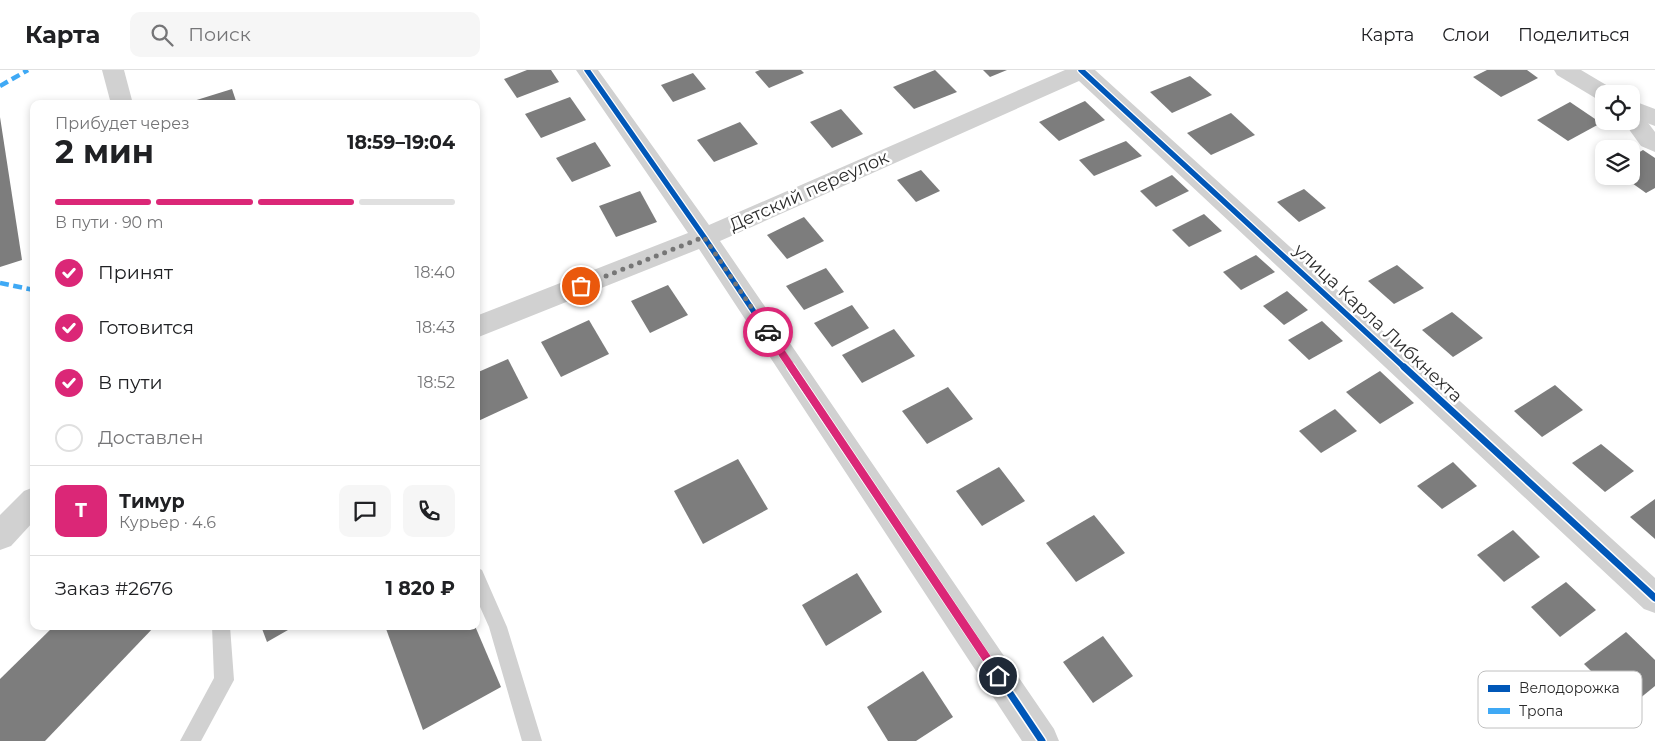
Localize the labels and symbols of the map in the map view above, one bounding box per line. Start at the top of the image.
street label: Детский переулок [726,146,893,236]
street label: улица Карла Либкнехта [1288,238,1467,407]
pin [560,265,602,307]
courier [743,307,793,357]
pin [977,655,1019,697]
legend [1478,671,1642,728]
text: Велодорожка [1519,679,1620,697]
text: Тропа [1519,702,1563,720]

